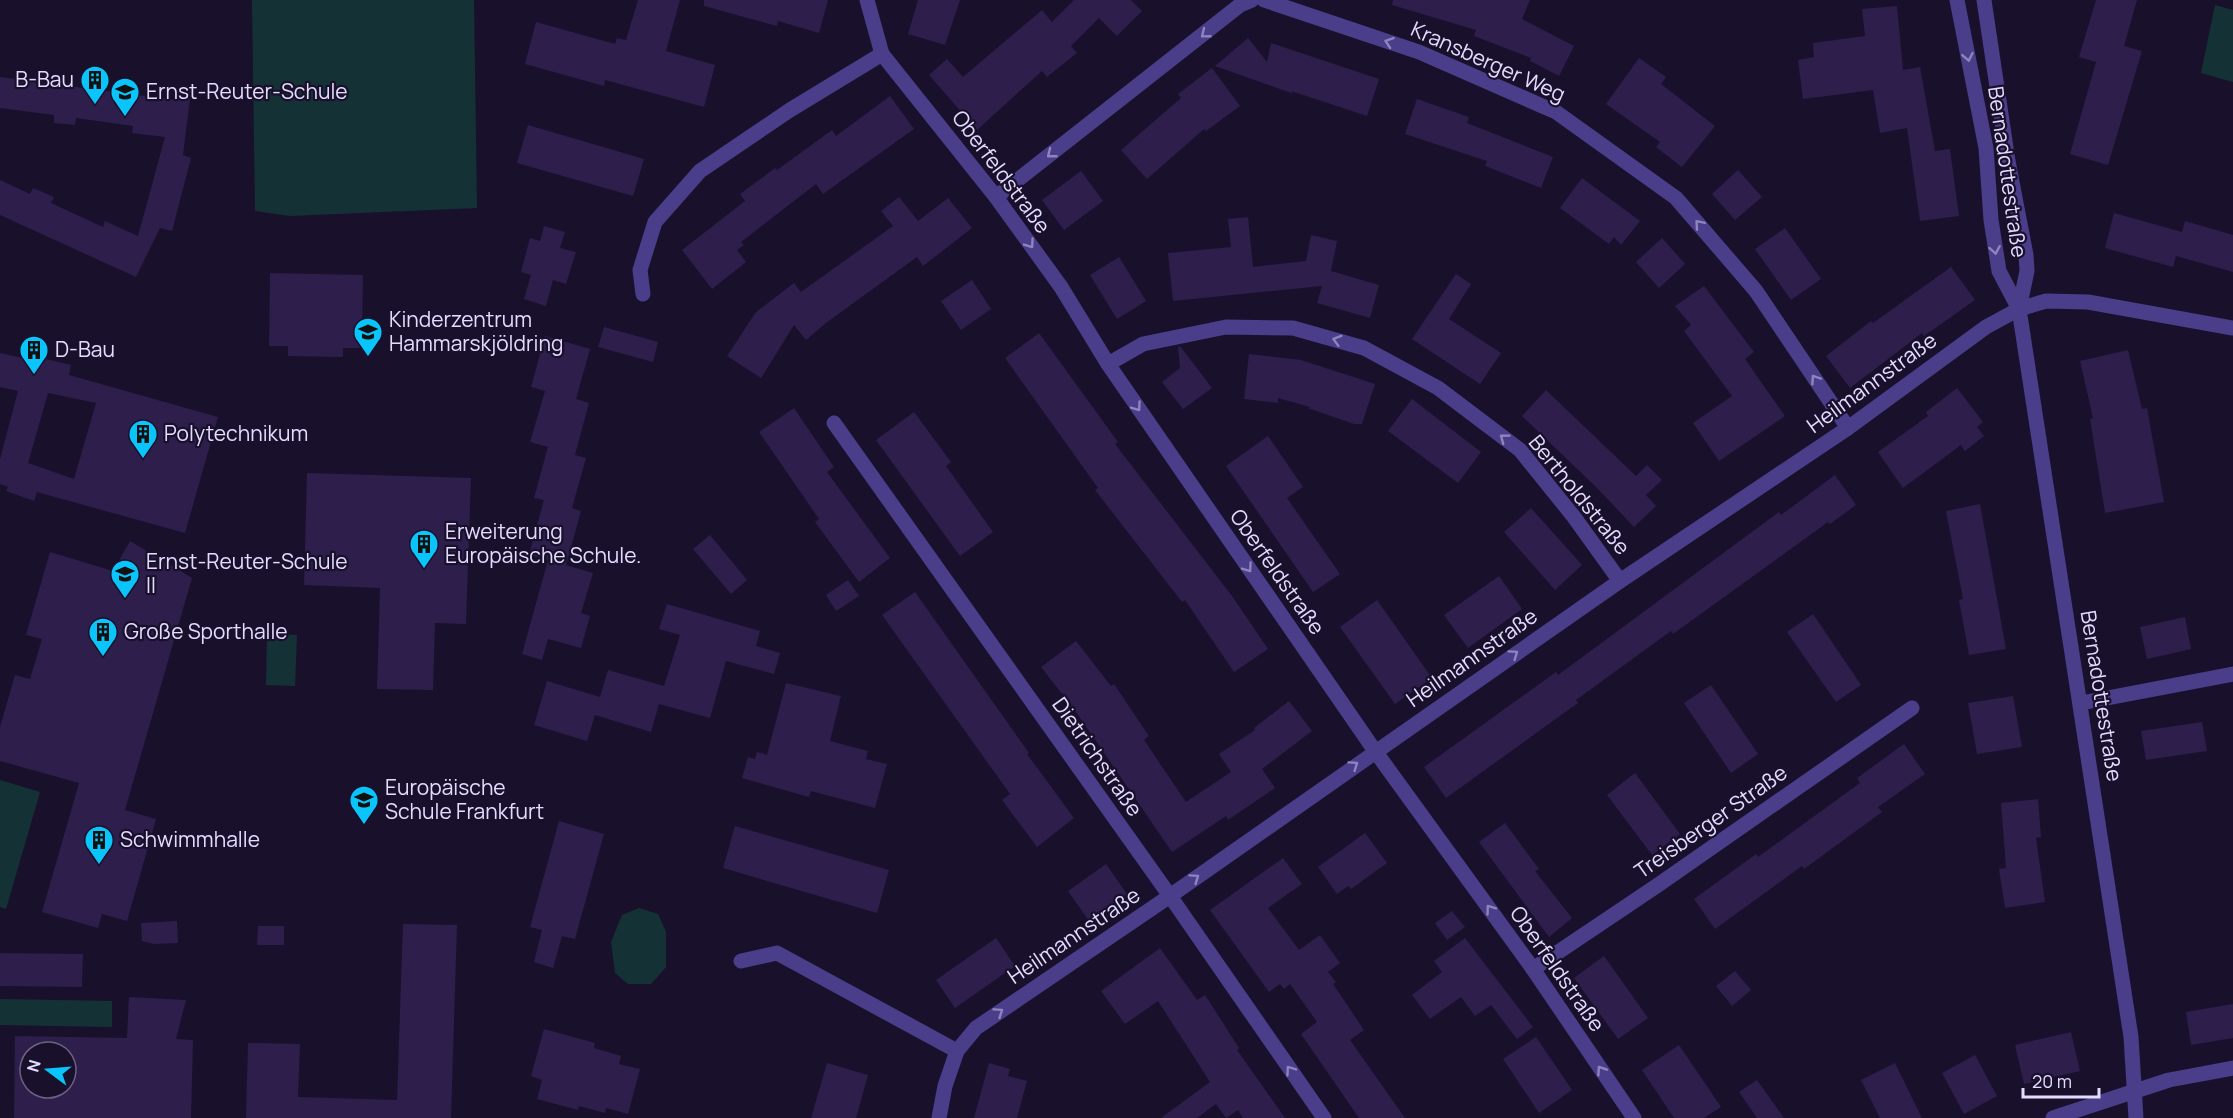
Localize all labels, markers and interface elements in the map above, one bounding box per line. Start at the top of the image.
street label: Kransberger Weg [1407,14,1570,108]
one-way arrow [1200,26,1211,37]
one-way arrow [1384,37,1395,49]
one-way arrow [1961,52,1974,62]
building icon: B-Bau [79,64,111,106]
place label: B-Bau [15,65,74,93]
school or university icon: Ernst-Reuter-Schule [109,76,141,118]
place label: Ernst-Reuter-Schule [146,77,348,105]
street label: Bernadottestraße [1982,84,2034,259]
street label: Oberfeldstraße [946,104,1057,239]
one-way arrow [1047,147,1058,158]
one-way arrow [1695,220,1706,231]
one-way arrow [1023,238,1034,249]
one-way arrow [1988,245,2001,255]
place label: Kinderzentrum Hammarskjöldring [389,305,563,357]
school or university icon: Kinderzentrum Hammarskjöldring [352,316,384,358]
street label: Heilmannstraße [1801,326,1942,439]
building icon: D-Bau [18,334,50,376]
place label: D-Bau [55,335,115,363]
one-way arrow [1332,335,1343,347]
one-way arrow [1811,375,1822,386]
one-way arrow [1130,401,1141,412]
building icon: Polytechnikum [127,418,159,460]
place label: Polytechnikum [164,419,308,447]
street label: Bertholdstraße [1523,429,1637,560]
one-way arrow [1499,434,1510,445]
street label: Oberfeldstraße [1224,503,1332,640]
place label: Erweiterung Europäische Schule. [445,517,641,569]
building icon: Erweiterung Europäische Schule. [408,528,440,570]
place label: Ernst-Reuter-Schule II [146,547,348,599]
school or university icon: Ernst-Reuter-Schule II [109,558,141,600]
one-way arrow [1241,561,1252,572]
street label: Heilmannstraße [1400,602,1543,713]
street label: Bernadottestraße [2075,608,2129,783]
building icon: Große Sporthalle [87,616,119,658]
place label: Große Sporthalle [124,617,288,645]
one-way arrow [1507,650,1518,661]
street label: Dietrichstraße [1046,691,1149,822]
street label: Treisberger Straße [1629,758,1792,884]
one-way arrow [1348,762,1359,773]
place label: Europäische Schule Frankfurt [385,773,544,825]
school or university icon: Europäische Schule Frankfurt [348,784,380,826]
building icon: Schwimmhalle [83,824,115,866]
place label: Schwimmhalle [120,825,260,853]
one-way arrow [1188,874,1199,885]
street label: Heilmannstraße [1002,881,1145,990]
street label: Oberfeldstraße [1504,900,1612,1037]
one-way arrow [1486,905,1497,916]
one-way arrow [993,1008,1004,1019]
north arrow [18,1040,78,1100]
text: N [21,1057,46,1074]
scale bar [2023,1061,2100,1099]
one-way arrow [1597,1065,1608,1076]
one-way arrow [1286,1066,1297,1077]
text: 20 m [2032,1069,2072,1093]

